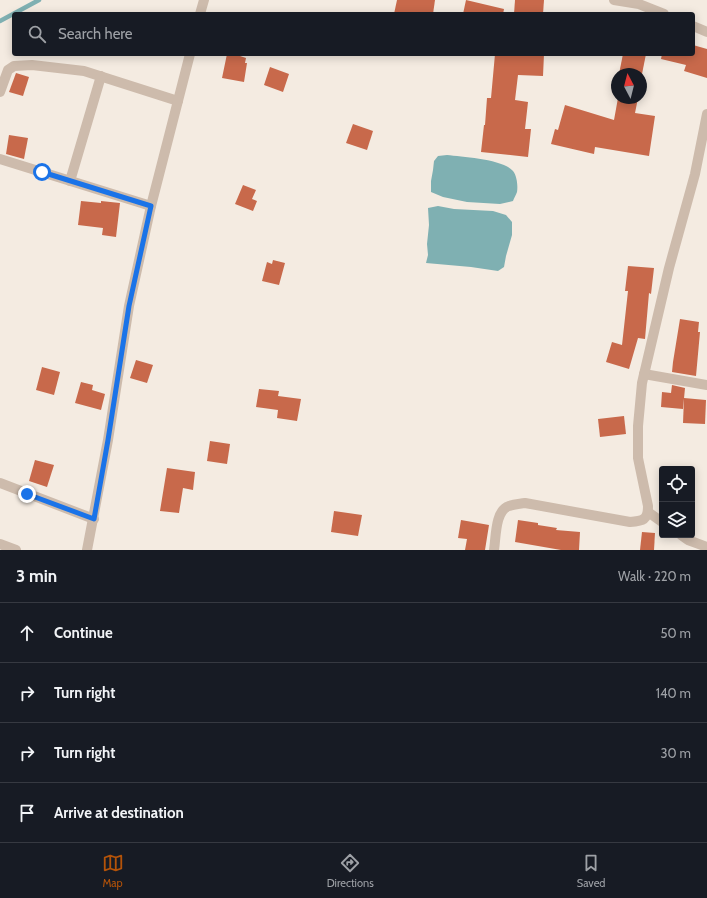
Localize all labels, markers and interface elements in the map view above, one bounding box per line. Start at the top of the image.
search box [12,12,695,56]
icon: search [26,23,48,45]
text: Search here [58,25,133,43]
north arrow [611,68,647,104]
route start [33,163,51,181]
map controls [659,466,695,538]
button: locate [659,466,695,502]
route end [18,485,36,503]
button: layers [659,502,695,538]
text: 3 min [16,566,57,586]
text: Walk · 220 m [618,568,691,584]
icon: ahead [16,622,38,644]
text: Continue [54,624,113,642]
text: 50 m [661,625,691,641]
icon: right [16,682,38,704]
text: Turn right [54,684,115,702]
text: 140 m [656,685,691,701]
icon: right [16,742,38,764]
text: Turn right [54,744,115,762]
text: 30 m [661,745,691,761]
icon: arrive [16,802,38,824]
text: Arrive at destination [54,804,184,822]
tab: Map [102,852,124,890]
tab: Directions [327,852,374,890]
tab: Saved [577,852,605,890]

